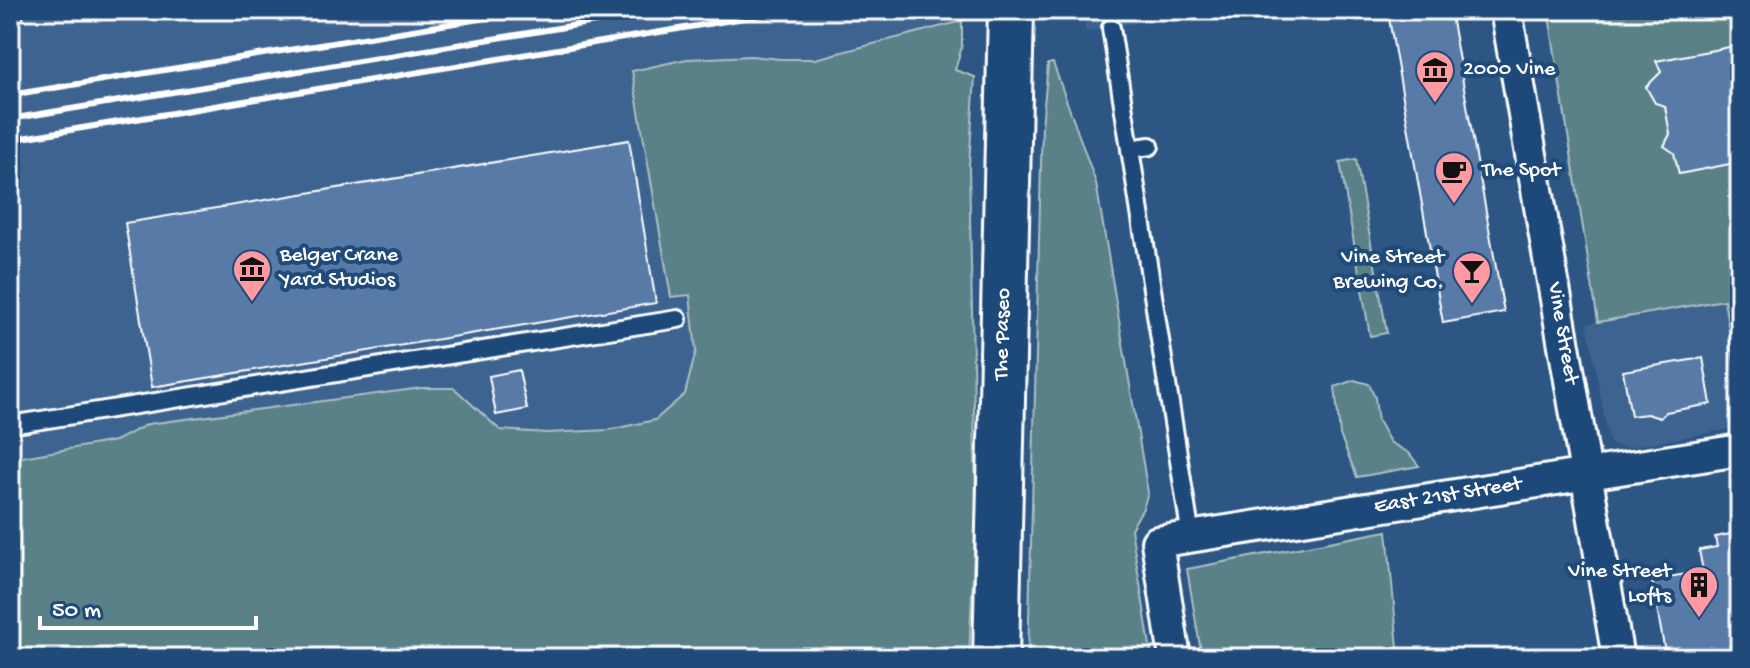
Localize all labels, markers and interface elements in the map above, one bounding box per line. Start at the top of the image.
museum icon: 2000 Vine [1414,49,1456,104]
place label: 2000 Vine [1463,57,1556,83]
cafe icon: The Spot [1433,150,1475,205]
place label: The Spot [1480,158,1562,184]
place label: Belger Crane Yard Studios [278,243,399,294]
place label: Vine Street Brewing Co. [1332,245,1446,296]
museum icon: Belger Crane Yard Studios [231,248,273,303]
bar icon: Vine Street Brewing Co. [1451,250,1493,305]
street label: Vine Street [1540,279,1584,388]
street label: The Paseo [989,288,1018,382]
street label: East 21st Street [1372,471,1526,521]
place label: Vine Street Lofts [1567,559,1673,610]
building icon: Vine Street Lofts [1678,564,1720,619]
scale bar [40,580,256,630]
text: 50 m [52,597,101,626]

